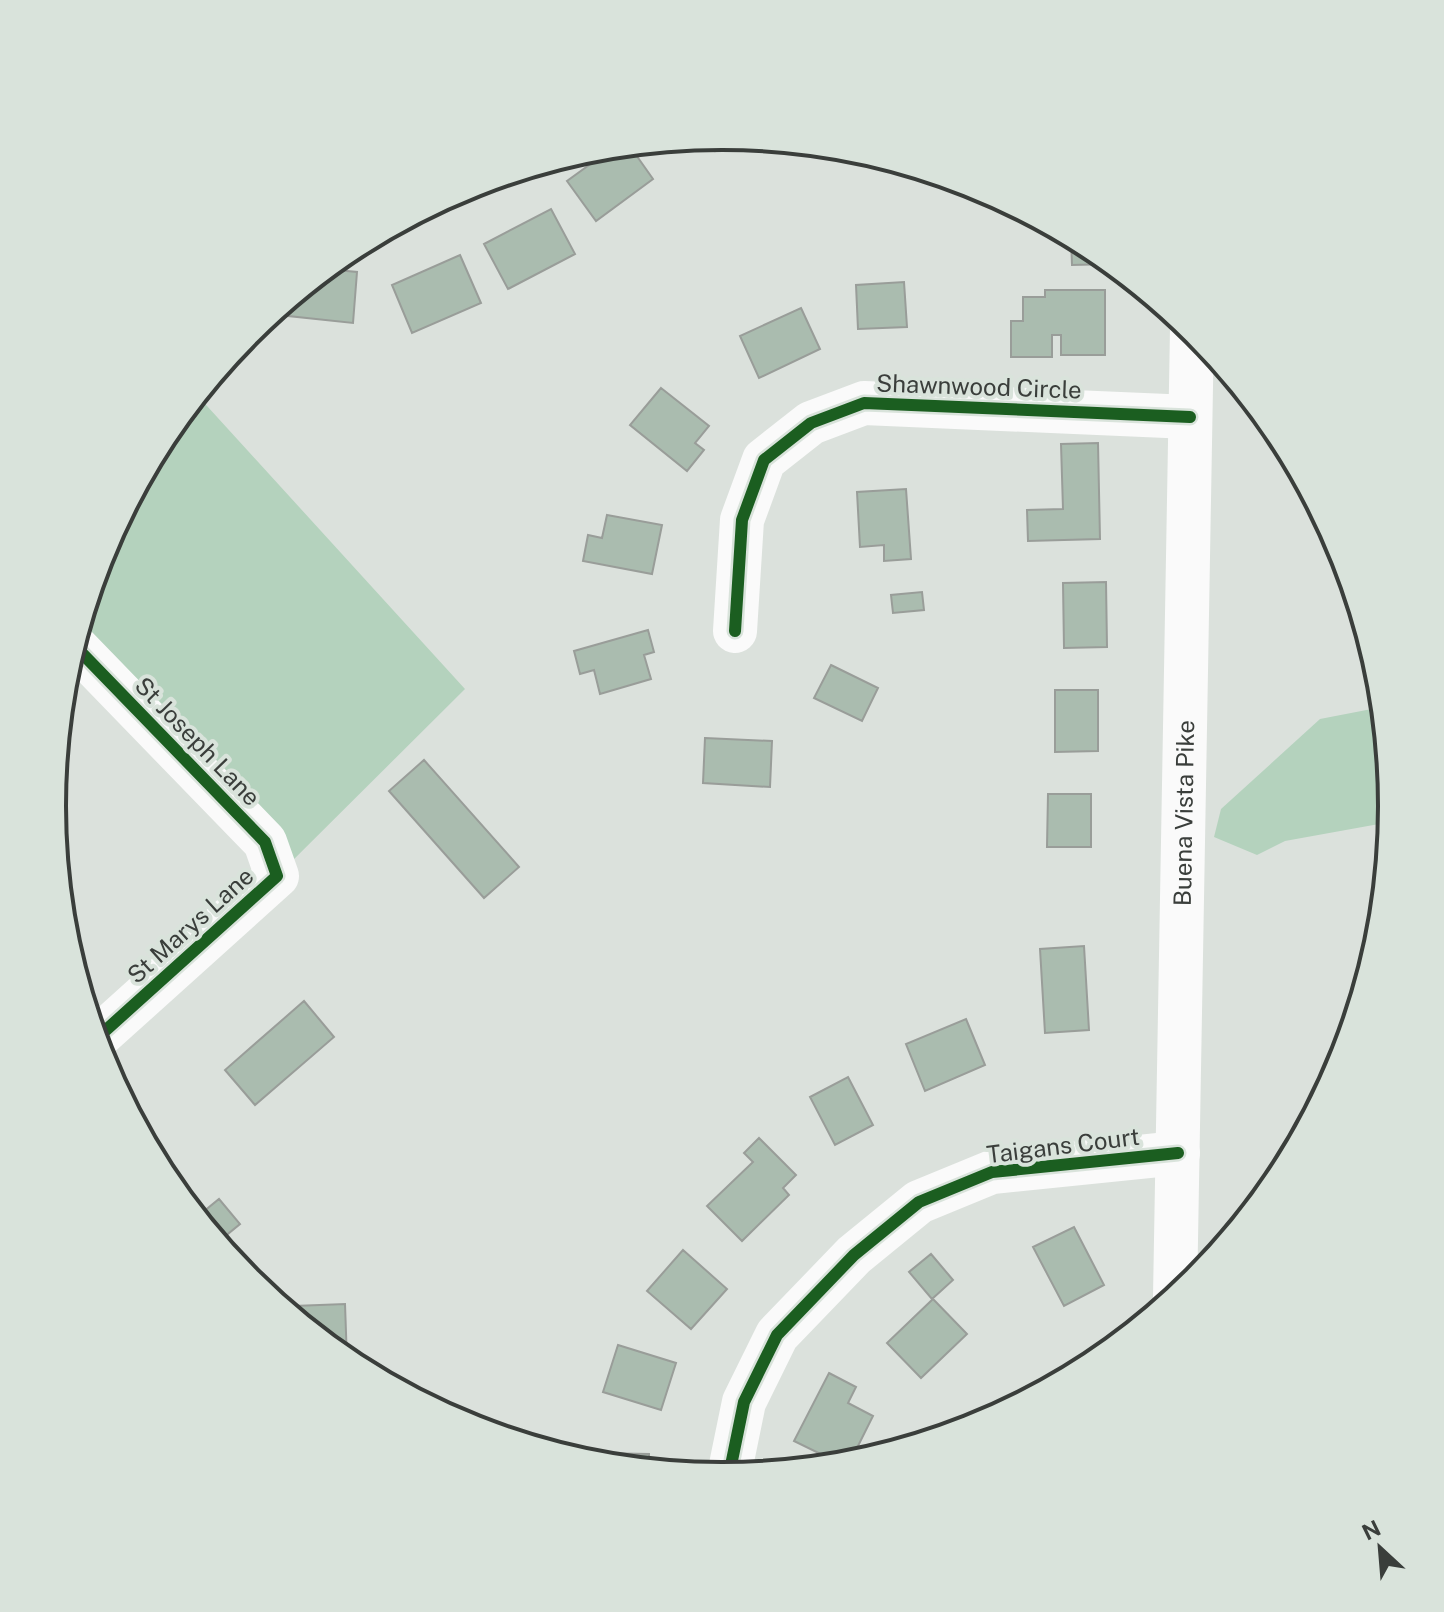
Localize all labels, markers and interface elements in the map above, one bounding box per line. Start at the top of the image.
street label: Shawnwood Circle [876,368,1082,404]
street label: St Joseph Lane [130,671,266,811]
street label: Buena Vista Pike [1168,720,1199,906]
street label: St Marys Lane [121,861,259,989]
street label: Taigans Court [985,1122,1141,1168]
north arrow [1340,1508,1420,1588]
text: N [1358,1515,1385,1545]

